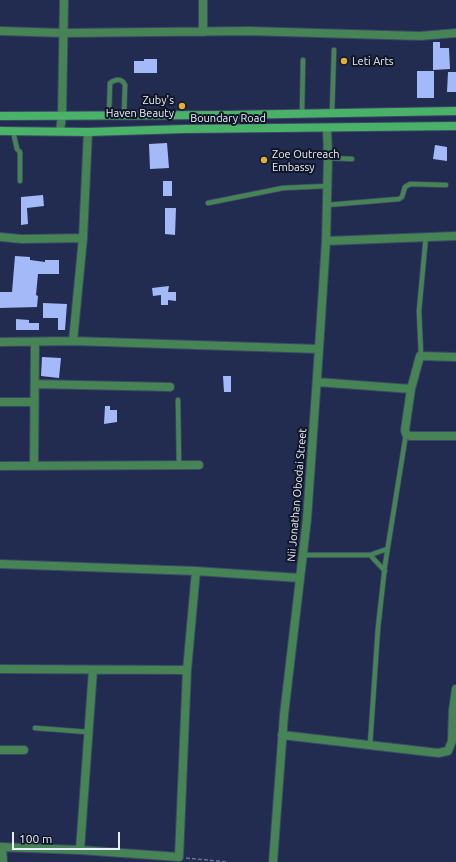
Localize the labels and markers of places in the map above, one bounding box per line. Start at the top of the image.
place label: Leti Arts [352,54,394,68]
marker: Leti Arts [339,56,349,66]
place label: Zuby's Haven Beauty [106,93,174,119]
marker: Zuby's Haven Beauty [177,101,187,111]
place label: Zoe Outreach Embassy [272,147,340,173]
marker: Zoe Outreach Embassy [259,155,269,165]

